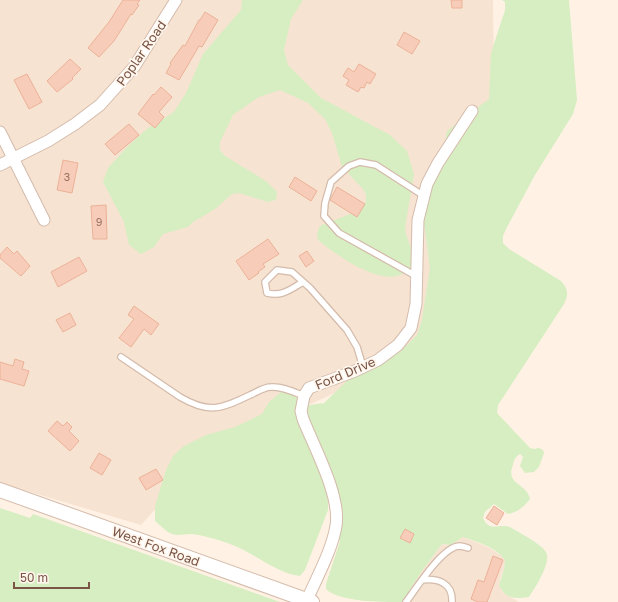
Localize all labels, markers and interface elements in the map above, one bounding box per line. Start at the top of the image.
street label: Poplar Road [113,17,169,89]
house number: 3 [64,170,70,183]
house number: 9 [96,215,102,228]
street label: Ford Drive [313,353,377,393]
street label: West Fox Road [110,523,202,569]
scale bar [14,564,89,590]
text: 50 m [20,570,48,585]

